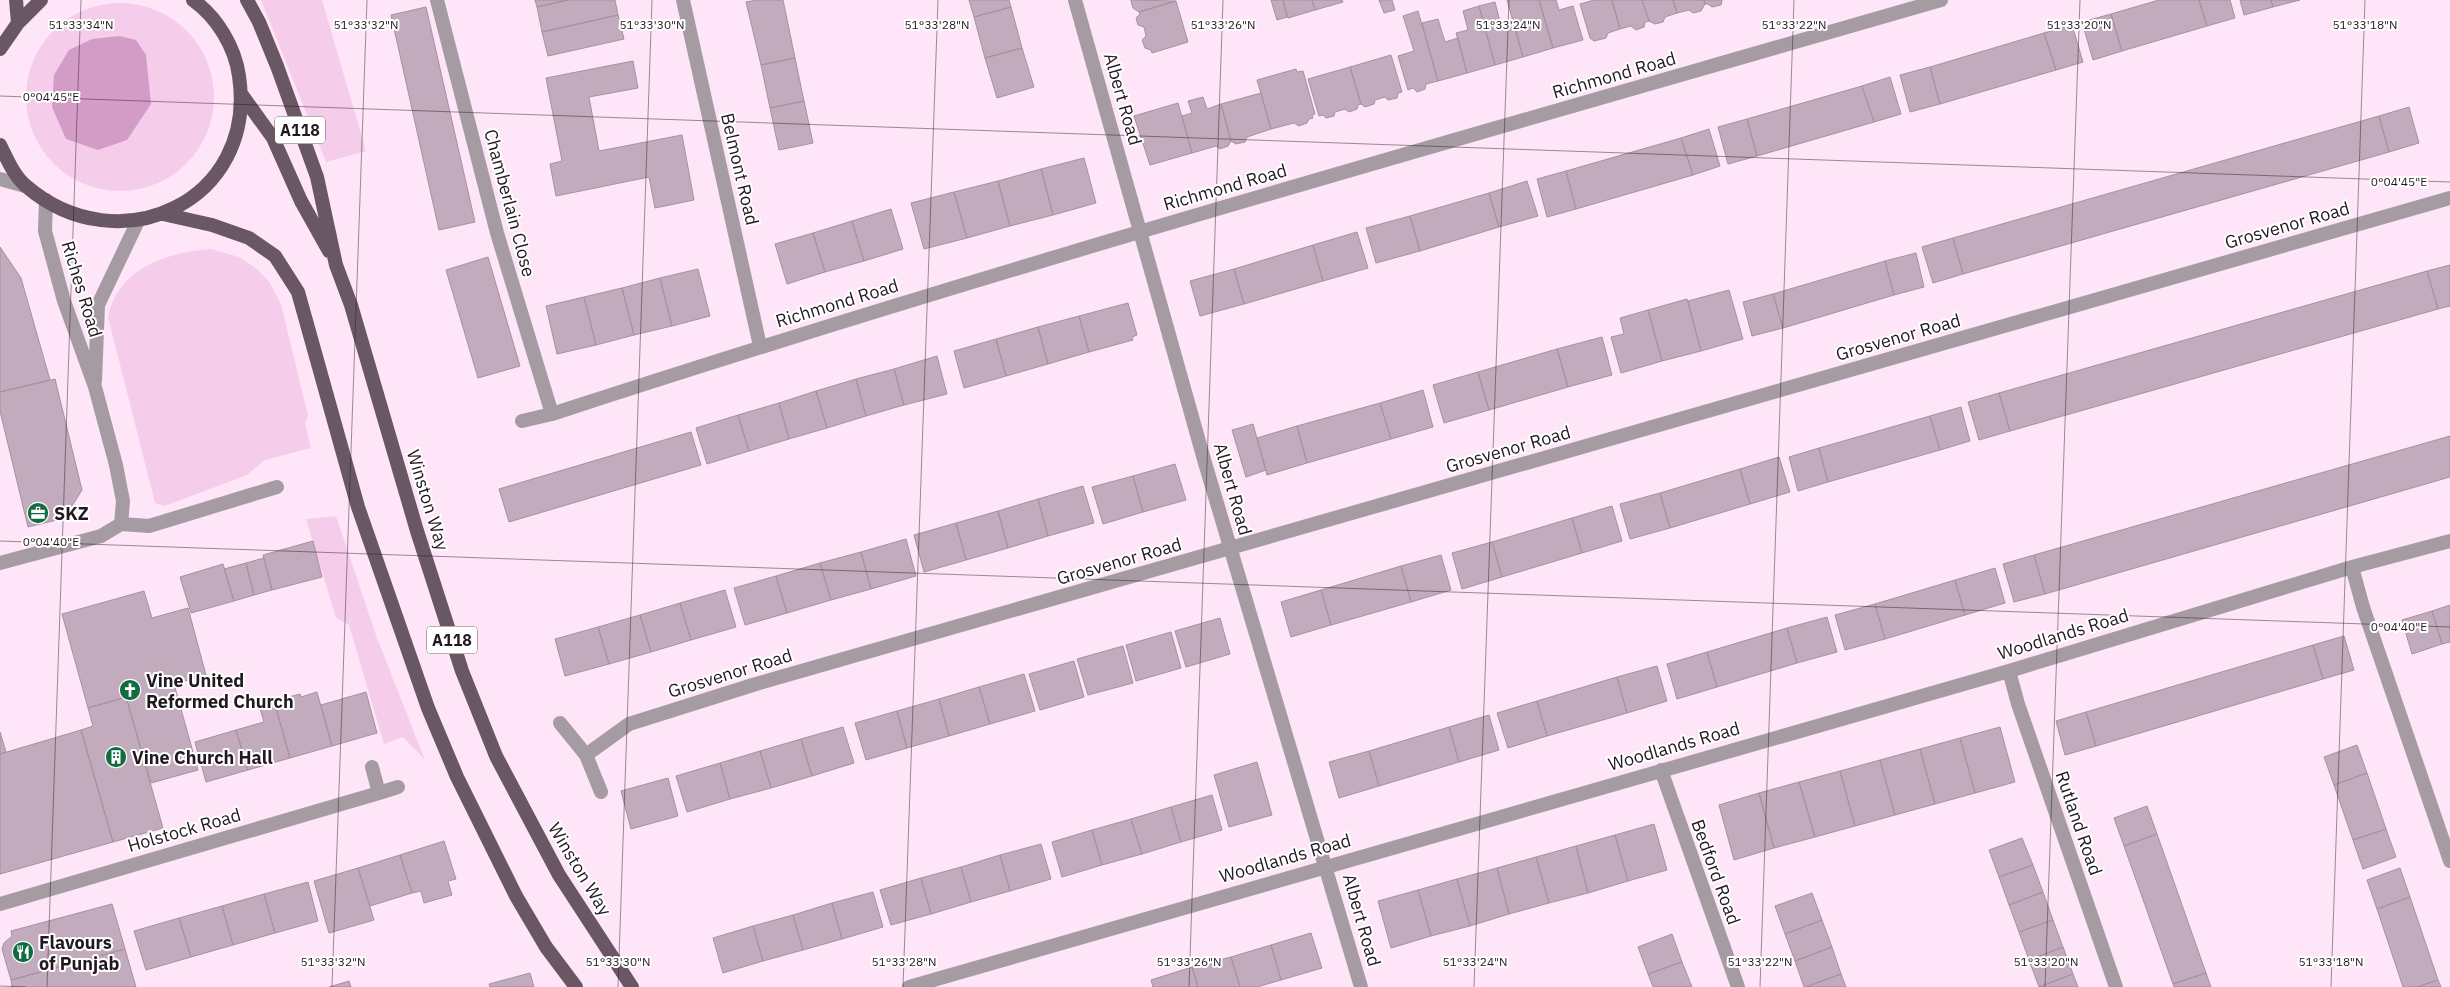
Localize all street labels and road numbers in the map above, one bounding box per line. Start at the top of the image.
street label: Richmond Road [1550,46,1678,104]
street label: Albert Road [1099,50,1147,148]
street label: Belmont Road [716,111,764,227]
road number: A118 [275,116,325,144]
street label: Chamberlain Close [479,127,541,279]
street label: Richmond Road [1161,158,1289,216]
street label: Grosvenor Road [2222,196,2352,254]
street label: Riches Road [56,238,108,340]
street label: Richmond Road [773,273,901,333]
street label: Grosvenor Road [1833,308,1963,366]
street label: Grosvenor Road [1443,420,1573,478]
street label: Albert Road [1209,440,1257,538]
street label: Winston Way [402,447,454,553]
street label: Grosvenor Road [1054,532,1184,590]
street label: Woodlands Road [1995,603,2131,665]
road number: A118 [427,626,477,654]
street label: Grosvenor Road [665,643,795,703]
street label: Woodlands Road [1605,716,1743,776]
street label: Rutland Road [2050,768,2108,878]
street label: Holstock Road [125,803,243,857]
street label: Bedford Road [1686,816,1746,928]
street label: Winston Way [543,818,617,920]
street label: Woodlands Road [1216,828,1354,888]
street label: Albert Road [1338,871,1386,969]

